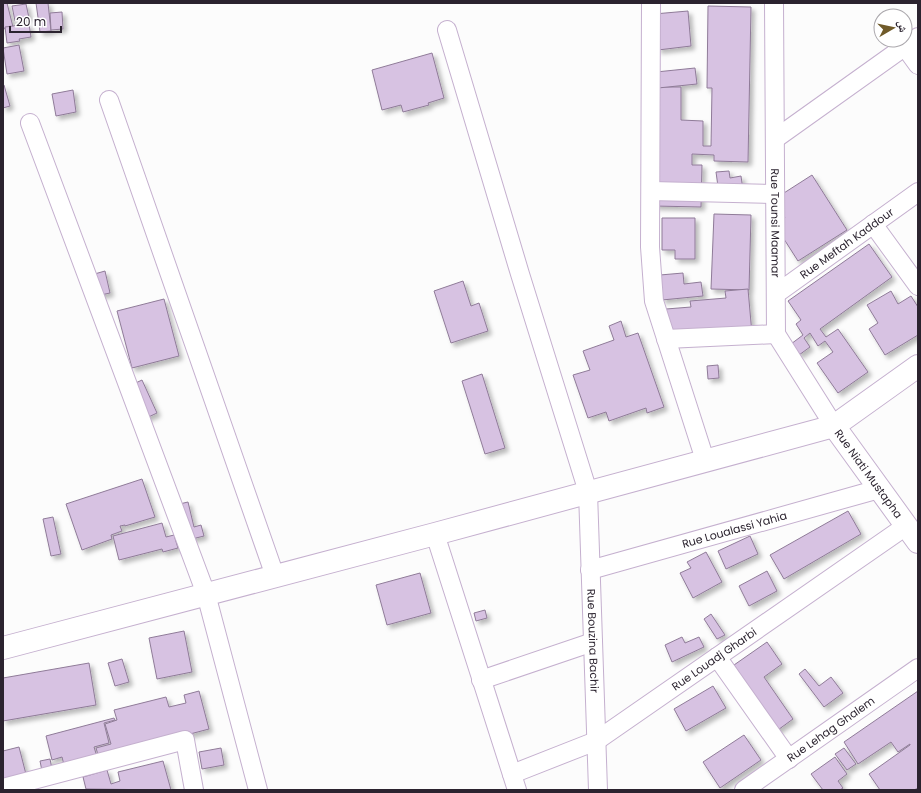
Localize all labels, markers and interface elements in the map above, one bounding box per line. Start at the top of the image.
scale bar [10,8,61,34]
north arrow [873,8,913,48]
text: 20 m [16,13,46,30]
text: ش [894,19,912,34]
street label: Rue Tounsi Maamar [767,168,784,278]
street label: Rue Meftah Kaddour [797,204,897,282]
street label: Rue Niati Mustapha [831,426,906,522]
street label: Rue Loualassi Yahia [680,507,789,552]
street label: Rue Bouzina Bachir [583,588,603,693]
street label: Rue Louadj Gharbi [668,624,760,694]
street label: Rue Lehag Ghalem [784,693,878,766]

